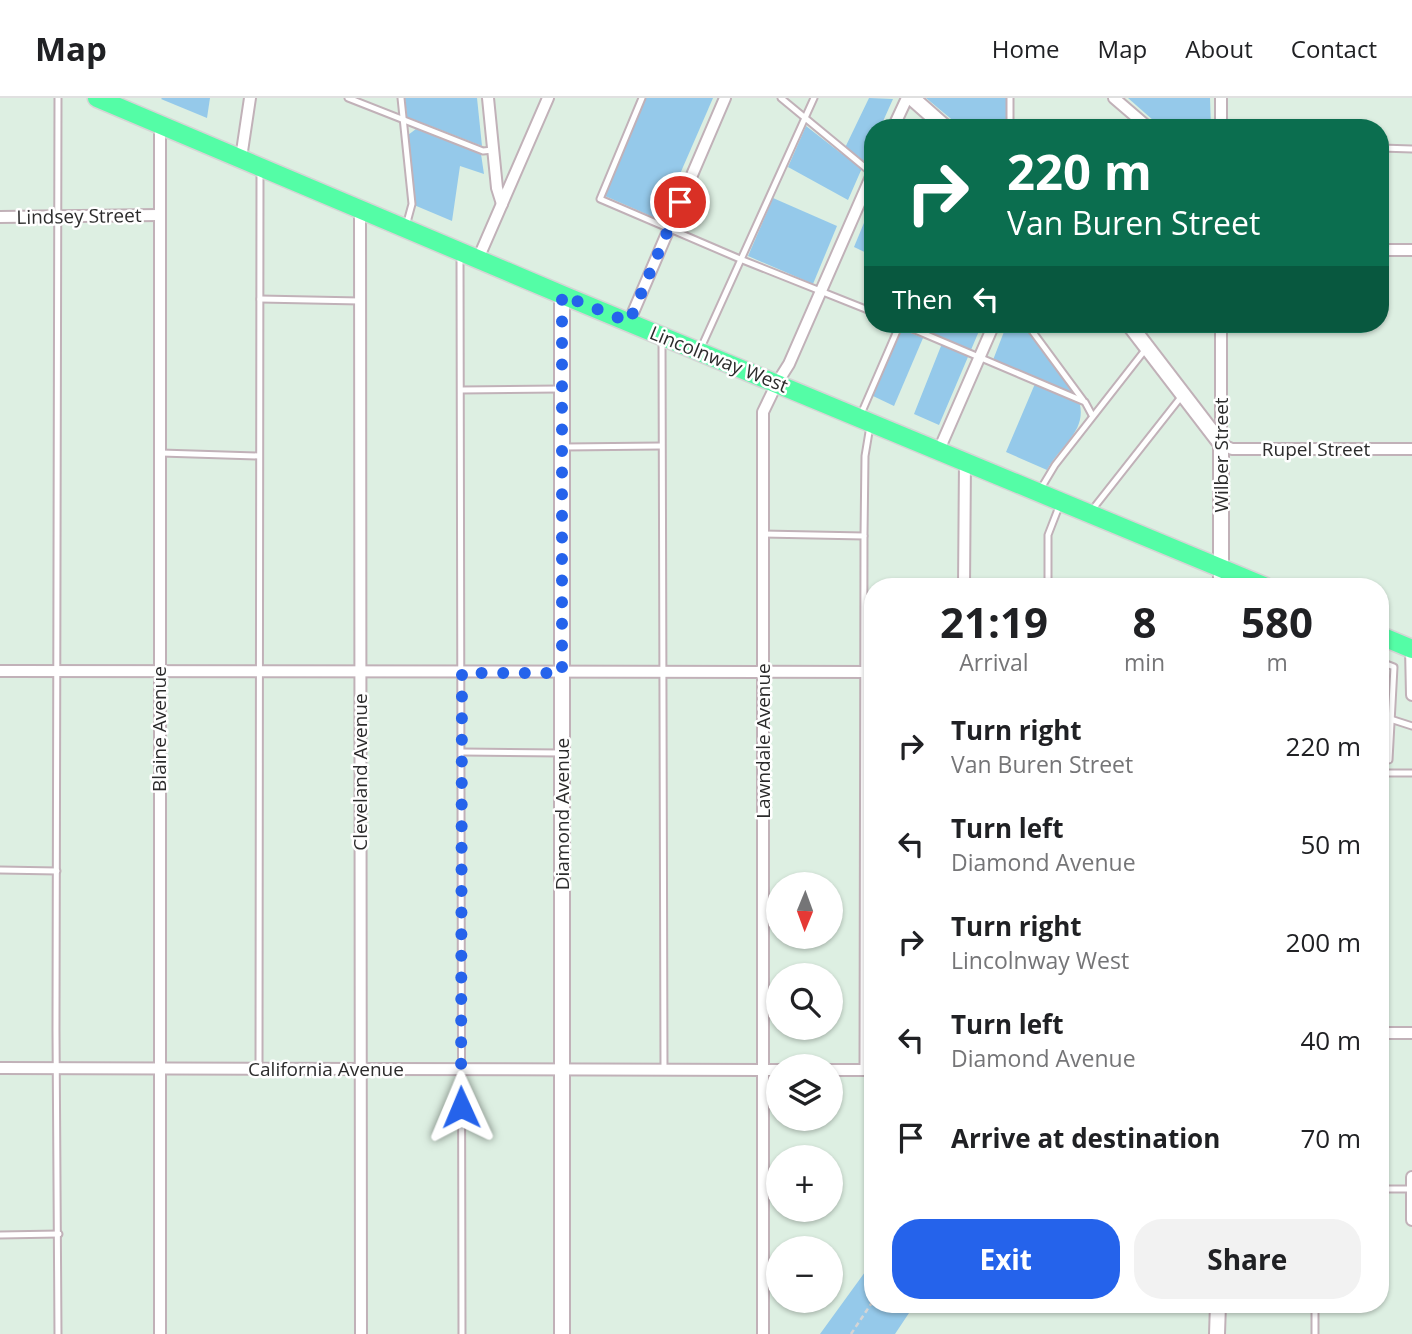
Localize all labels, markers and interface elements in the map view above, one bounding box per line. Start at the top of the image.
text: Map [35,26,107,71]
text: Home [992,32,1060,65]
text: Map [1098,32,1147,65]
text: About [1185,32,1253,65]
text: Contact [1291,32,1377,65]
text: 220 m [1007,138,1152,204]
icon: right [892,147,983,238]
pin [650,172,710,232]
icon: arrive [661,183,699,221]
text: Van Buren Street [1007,201,1260,244]
street label: Lindsey Street [16,202,142,230]
icon: left [967,280,1005,318]
text: Then [892,281,953,317]
street label: Lincolnway West [646,319,792,399]
street label: Wilber Street [1208,397,1234,513]
street label: Rupel Street [1262,436,1370,462]
text: 21:19 [940,593,1048,650]
text: 8 [1132,593,1157,650]
text: 580 [1241,593,1313,650]
text: Arrival [959,646,1029,678]
text: min [1124,646,1165,678]
text: m [1266,646,1288,678]
street label: Lawndale Avenue [750,663,776,819]
street label: Blaine Avenue [146,666,172,792]
street label: Cleveland Avenue [347,693,373,851]
text: Turn right [951,712,1082,748]
icon: right [892,727,930,765]
text: 220 m [1286,728,1361,764]
street label: Diamond Avenue [549,738,575,890]
text: Van Buren Street [951,748,1133,780]
text: Turn left [951,810,1063,846]
icon: left [892,825,930,863]
text: 50 m [1300,826,1361,862]
text: Diamond Avenue [951,846,1136,878]
north arrow [766,872,844,948]
map controls [766,872,843,1313]
text: Turn right [951,908,1082,944]
icon: right [892,923,930,961]
text: 200 m [1286,924,1361,960]
text: Lincolnway West [951,944,1129,976]
button: search [766,963,843,1040]
text: Turn left [951,1006,1063,1042]
icon: left [892,1021,930,1059]
text: 40 m [1300,1022,1361,1058]
text: Diamond Avenue [951,1042,1136,1074]
button: layers [766,1054,843,1131]
street label: California Avenue [248,1056,404,1082]
position arrow [424,1070,498,1144]
icon: arrive [892,1119,930,1157]
text: Arrive at destination [951,1120,1220,1156]
text: 70 m [1300,1120,1361,1156]
button: + [766,1145,843,1222]
button: Exit [892,1219,1120,1299]
button: Share [1134,1219,1361,1299]
button: − [766,1236,843,1313]

